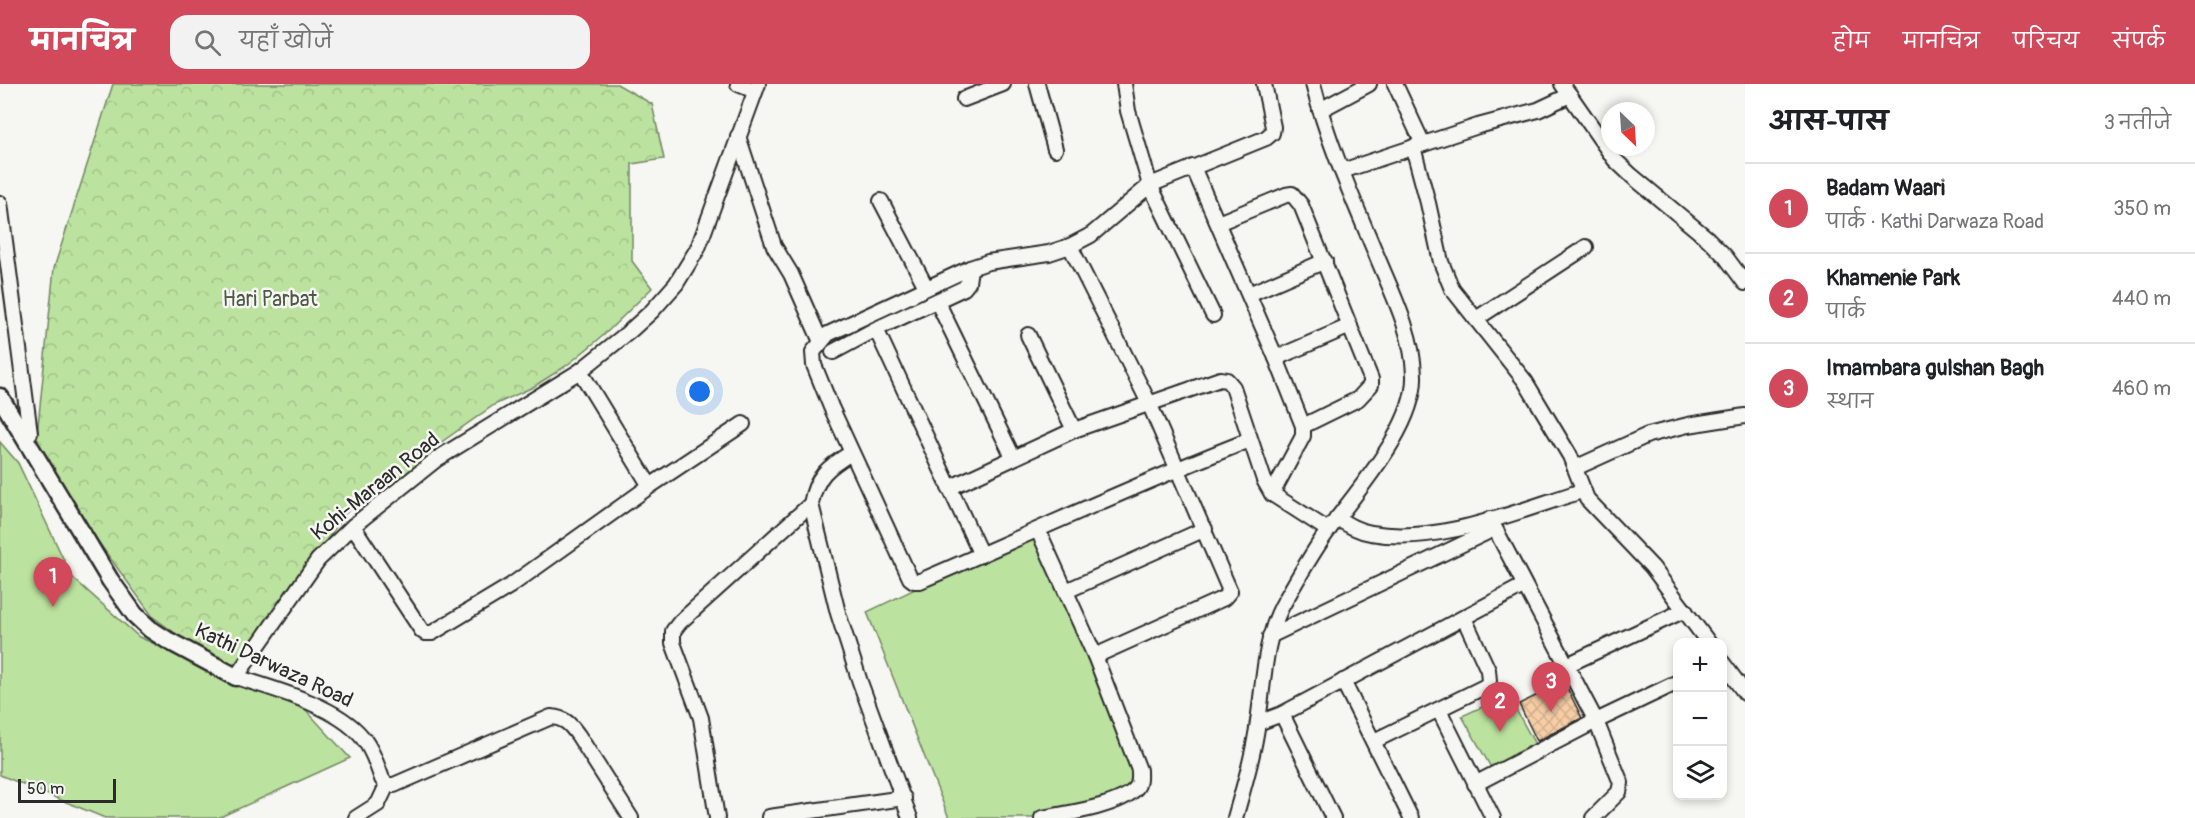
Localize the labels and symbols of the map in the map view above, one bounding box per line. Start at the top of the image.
north arrow [1601,102,1655,156]
park label: Hari Parbat [223,286,318,313]
your location [685,377,714,406]
street label: Kohi-Maraan Road [305,426,445,547]
pin: 1 [34,558,72,607]
street label: Kathi Darwaza Road [190,617,357,714]
pin: 3 [1532,662,1570,712]
pin: 2 [1480,682,1520,732]
scale bar [18,776,116,804]

